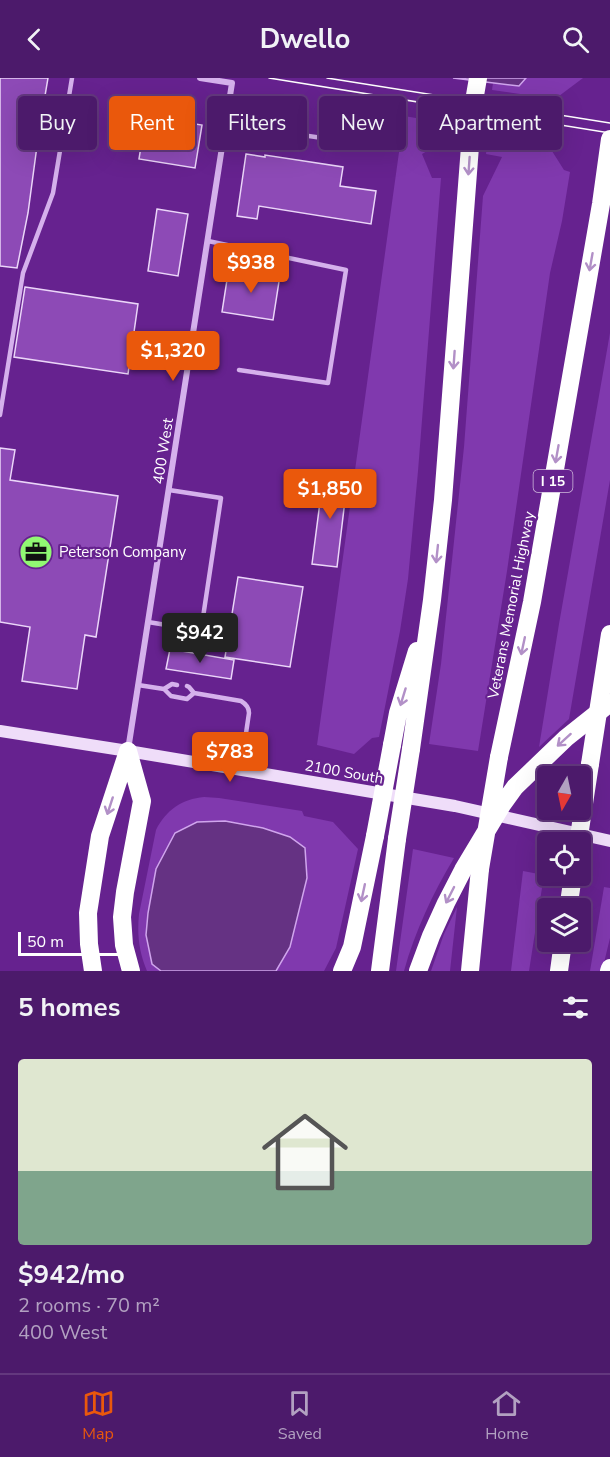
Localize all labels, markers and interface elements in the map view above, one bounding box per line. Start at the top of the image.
text: Dwello [260,21,350,58]
icon: back [18,23,51,56]
icon: search [559,23,592,56]
chip: Buy [18,96,97,150]
chip: Rent [109,96,195,150]
chip: Filters [207,96,307,150]
chip: New [319,96,406,150]
chip: Apartment [418,96,562,150]
one-way arrow [463,155,474,175]
pin: $938 [215,243,287,294]
text: $938 [227,249,275,276]
one-way arrow [586,252,597,271]
pin: $1,320 [124,331,222,382]
text: $1,320 [141,337,205,364]
one-way arrow [448,350,459,370]
street label: 400 West [148,416,178,486]
one-way arrow [551,444,562,463]
pin: $1,850 [281,469,379,520]
road number: I 15 [534,470,572,492]
text: $1,850 [298,475,362,502]
street label: Veterans Memorial Highway [483,509,539,701]
office icon: Peterson Company [18,534,54,570]
place label: Peterson Company [59,542,186,562]
one-way arrow [431,544,442,564]
pin: $942 [164,613,236,664]
text: $942 [176,619,224,646]
one-way arrow [517,636,528,655]
one-way arrow [397,687,408,706]
pin: $783 [194,732,266,783]
one-way arrow [557,733,572,747]
text: $783 [206,738,254,765]
street label: 2100 South [303,755,385,789]
north arrow [537,766,591,820]
map controls [537,766,591,952]
one-way arrow [104,796,115,815]
button: locate [537,832,591,886]
one-way arrow [357,883,368,902]
one-way arrow [443,886,455,904]
button: layers [537,898,591,952]
scale bar [18,929,120,956]
text: 50 m [27,931,64,953]
text: 5 homes [18,990,120,1025]
icon: filters [559,991,592,1024]
icon: home [251,1098,359,1206]
text: $942/mo [18,1257,125,1292]
text: 2 rooms · 70 m² [18,1292,160,1319]
text: 400 West [18,1319,107,1346]
tab: Map [82,1387,115,1445]
tab: Saved [278,1387,322,1445]
tab: Home [485,1387,528,1445]

